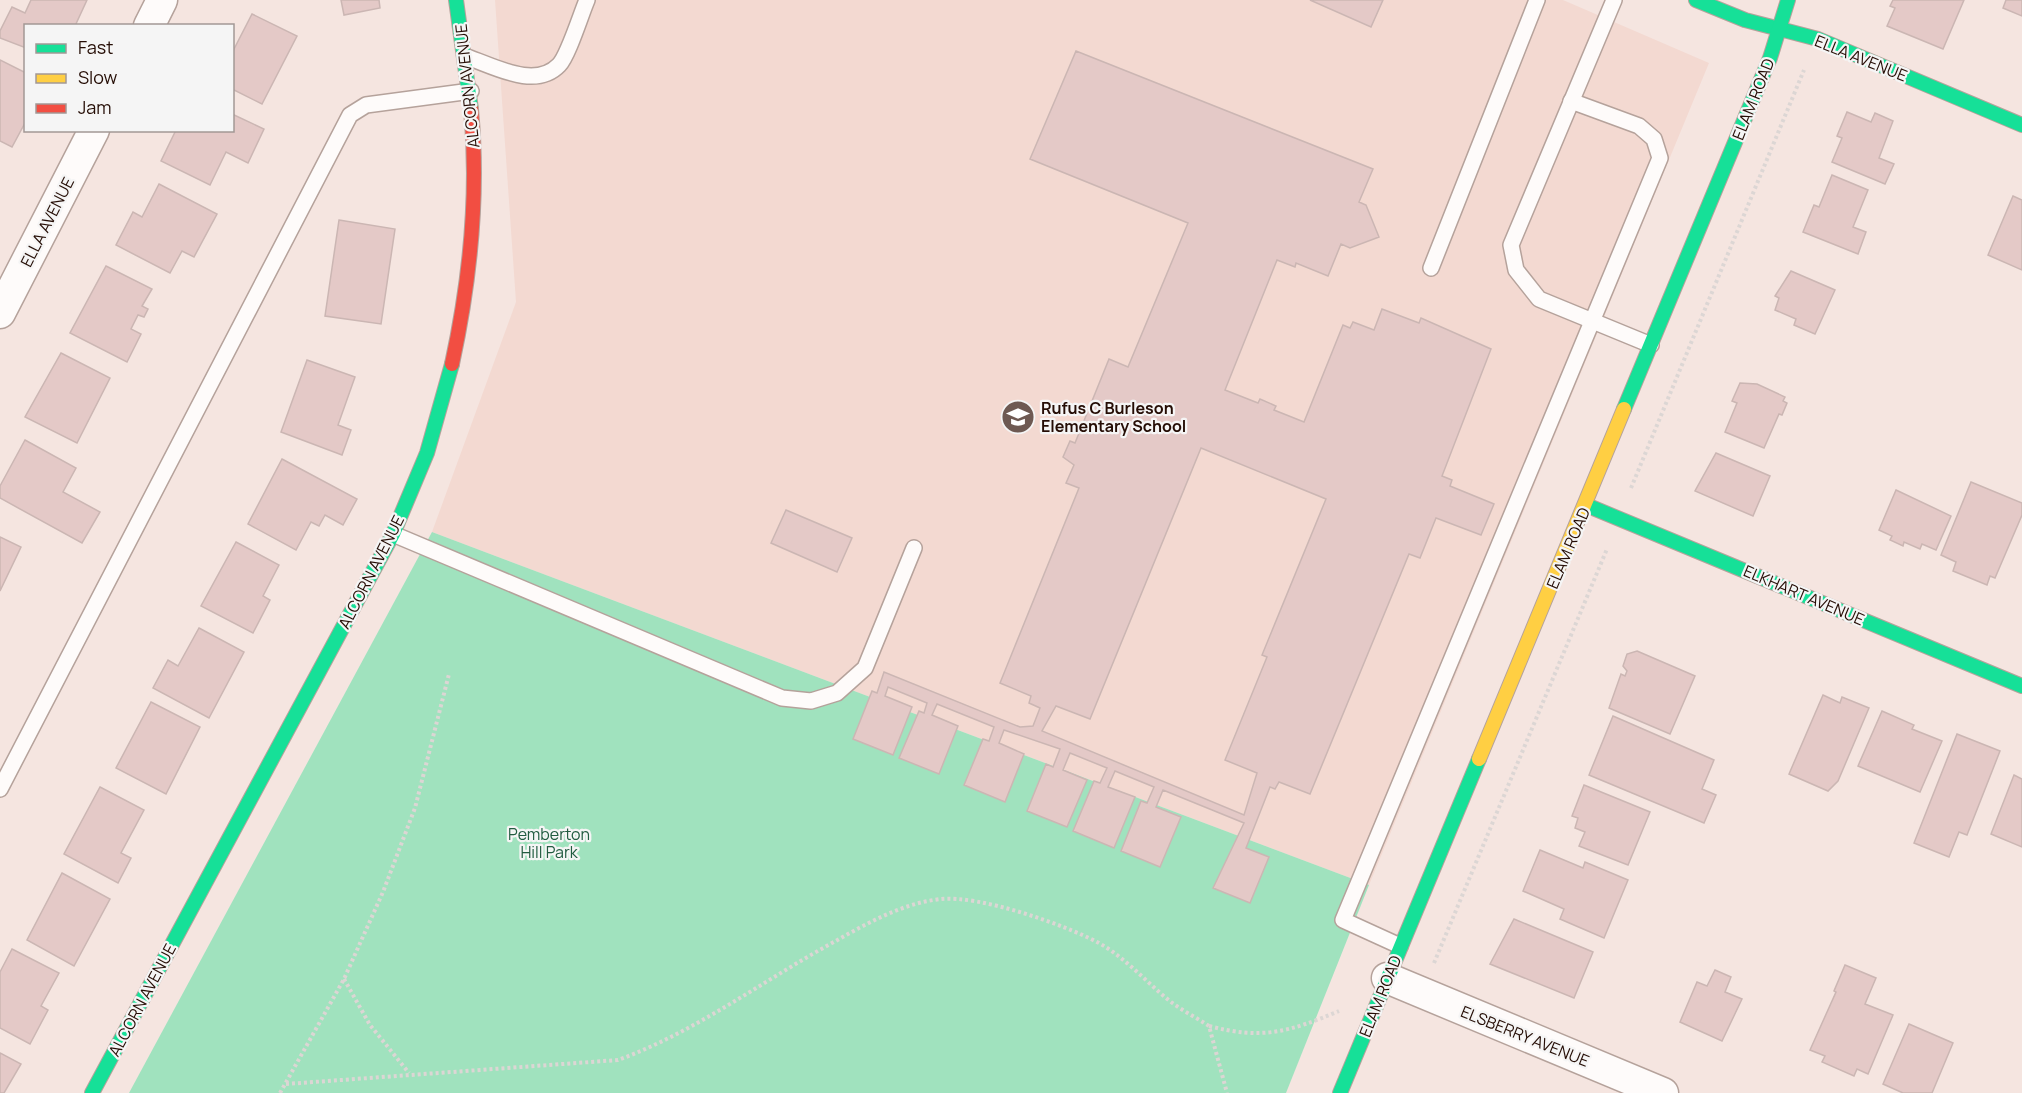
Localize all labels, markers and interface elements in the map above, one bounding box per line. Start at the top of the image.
street label: ALCORN AVENUE [450,23,484,149]
legend [24,24,234,132]
street label: ELLA AVENUE [1811,29,1911,87]
text: Fast [78,35,113,59]
street label: ELAM ROAD [1727,55,1779,143]
text: Slow [78,65,118,89]
text: Jam [78,95,112,119]
street label: ELLA AVENUE [15,173,79,271]
place label: Rufus C Burleson Elementary School [1041,397,1186,437]
school or university icon: Rufus C Burleson Elementary School [1000,399,1036,435]
street label: ELAM ROAD [1541,504,1595,592]
street label: ALCORN AVENUE [333,511,409,633]
street label: ELKHART AVENUE [1740,560,1868,630]
park label: Pemberton Hill Park [508,823,590,863]
street label: ALCORN AVENUE [103,940,181,1060]
street label: ELAM ROAD [1354,952,1406,1040]
street label: ELSBERRY AVENUE [1458,1000,1592,1072]

